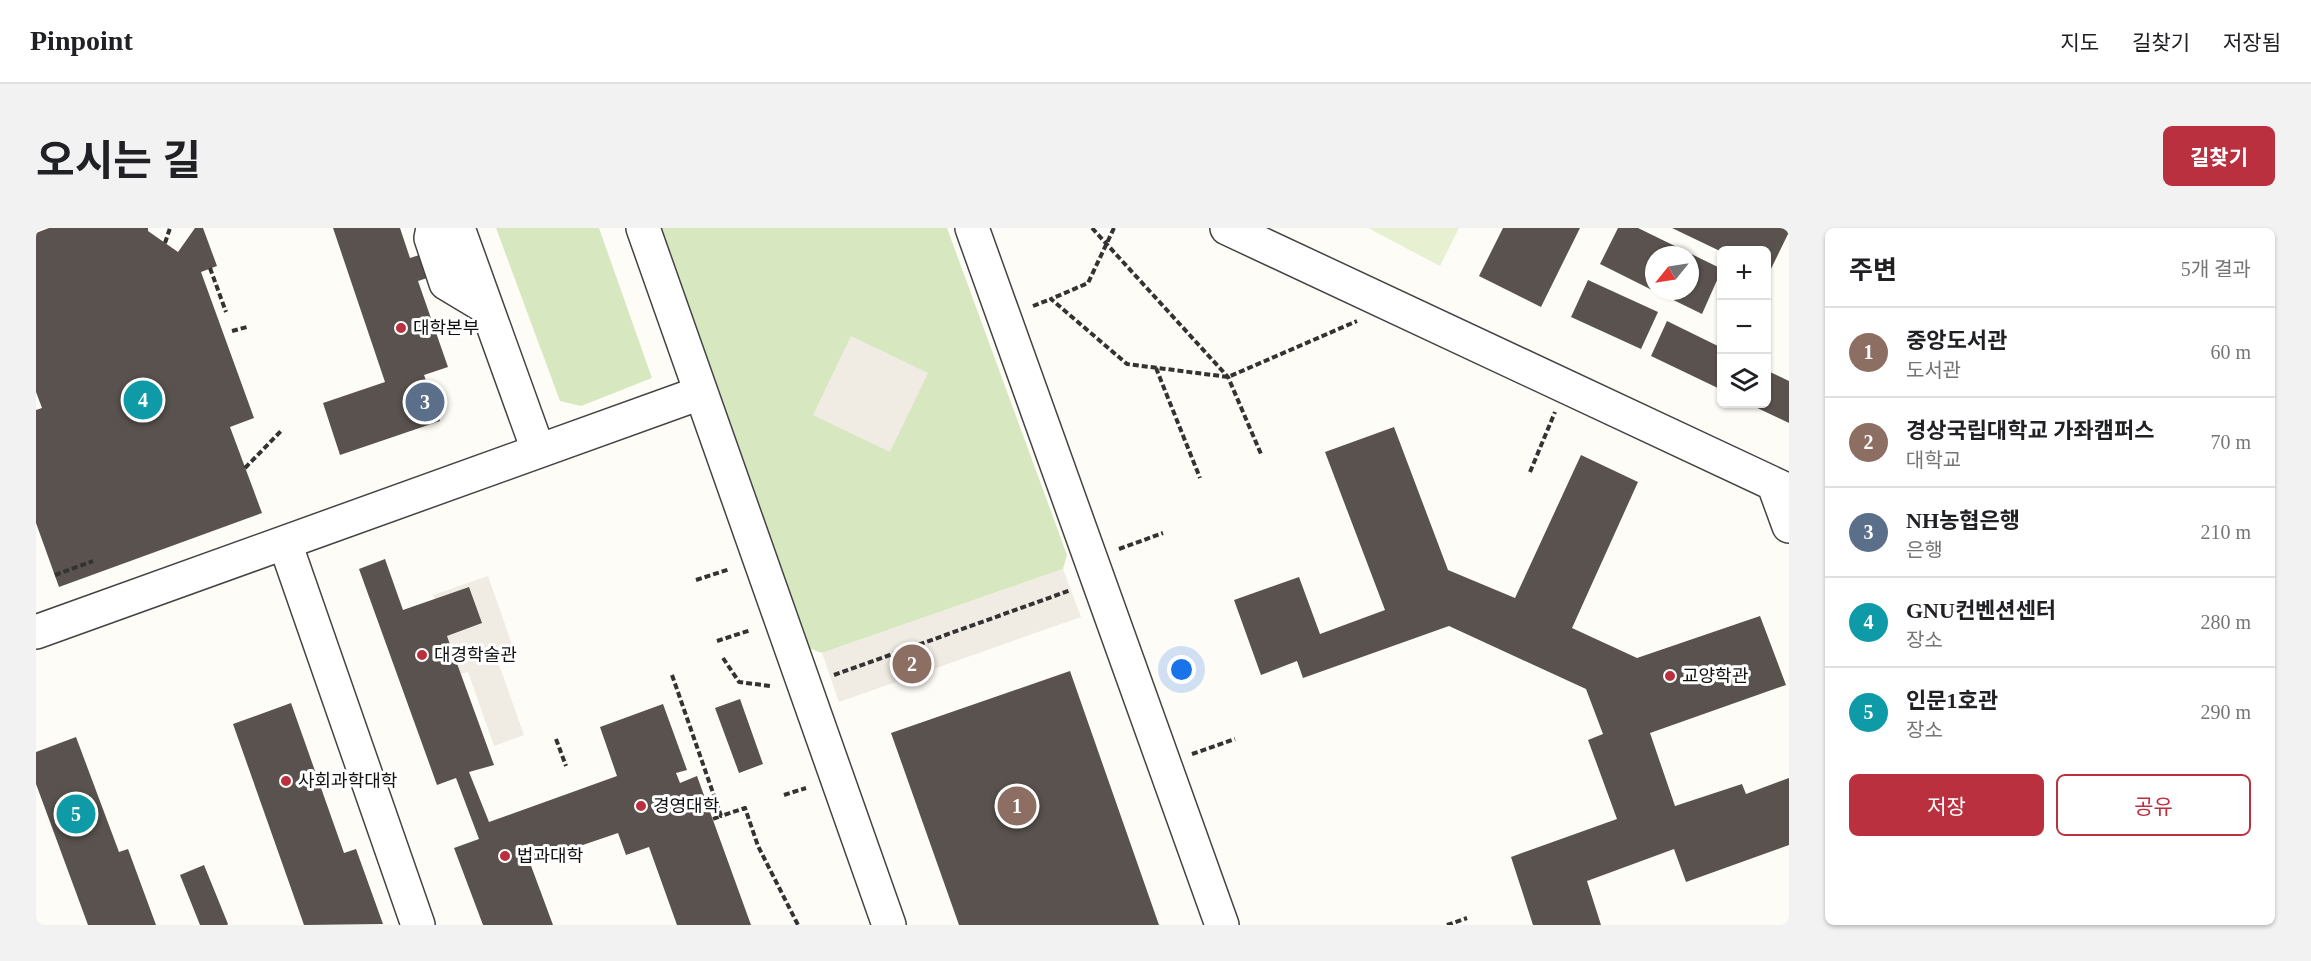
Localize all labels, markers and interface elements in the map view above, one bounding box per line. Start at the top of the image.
text: Pinpoint [30,25,133,56]
text: 지도 [2060,31,2099,55]
text: 길찾기 [2132,31,2190,55]
text: 저장됨 [2223,31,2281,55]
button: 길찾기 [2163,126,2275,186]
text: 오시는 길 [36,138,201,184]
north arrow [1645,246,1699,300]
map controls [1717,246,1771,408]
button: + [1717,246,1771,300]
text: 주변 [1849,256,1897,285]
text: 5개 결과 [2181,258,2251,280]
button: − [1717,300,1771,354]
place label: 대학본부 [413,318,479,338]
marker: 대학본부 [394,321,408,335]
text: 중앙도서관 [1906,328,2007,353]
text: 1 [1864,341,1874,363]
text: 60 m [2210,341,2251,363]
button: layers [1717,354,1771,408]
text: 도서관 [1906,359,1961,381]
pin: 4 [124,378,162,423]
pin: 3 [406,380,444,424]
text: 경상국립대학교 가좌캠퍼스 [1906,418,2154,443]
text: 2 [1864,431,1874,453]
text: 70 m [2210,431,2251,453]
text: 대학교 [1906,449,1961,471]
text: NH농협은행 [1906,508,2020,533]
text: 3 [1864,521,1874,543]
text: 210 m [2200,521,2251,543]
text: 은행 [1906,539,1943,561]
text: GNU컨벤션센터 [1906,598,2056,623]
text: 4 [1864,611,1874,633]
text: 280 m [2200,611,2251,633]
text: 장소 [1906,629,1943,651]
pin: 2 [892,642,932,686]
place label: 대경학술관 [434,645,517,665]
marker: 대경학술관 [415,648,429,662]
your location [1167,655,1196,684]
place label: 교양학관 [1682,666,1749,686]
marker: 교양학관 [1663,669,1677,683]
text: 인문1호관 [1906,688,1998,713]
text: 5 [1864,701,1874,723]
text: 290 m [2200,701,2251,723]
text: 장소 [1906,719,1943,741]
place label: 사회과학대학 [298,771,397,791]
marker: 사회과학대학 [279,774,293,788]
button: 저장 [1849,774,2044,836]
button: 공유 [2056,774,2251,836]
pin: 1 [998,784,1036,828]
pin: 5 [56,792,96,836]
place label: 경영대학 [653,796,719,816]
marker: 경영대학 [634,799,648,813]
place label: 법과대학 [517,846,583,866]
marker: 법과대학 [498,849,512,863]

